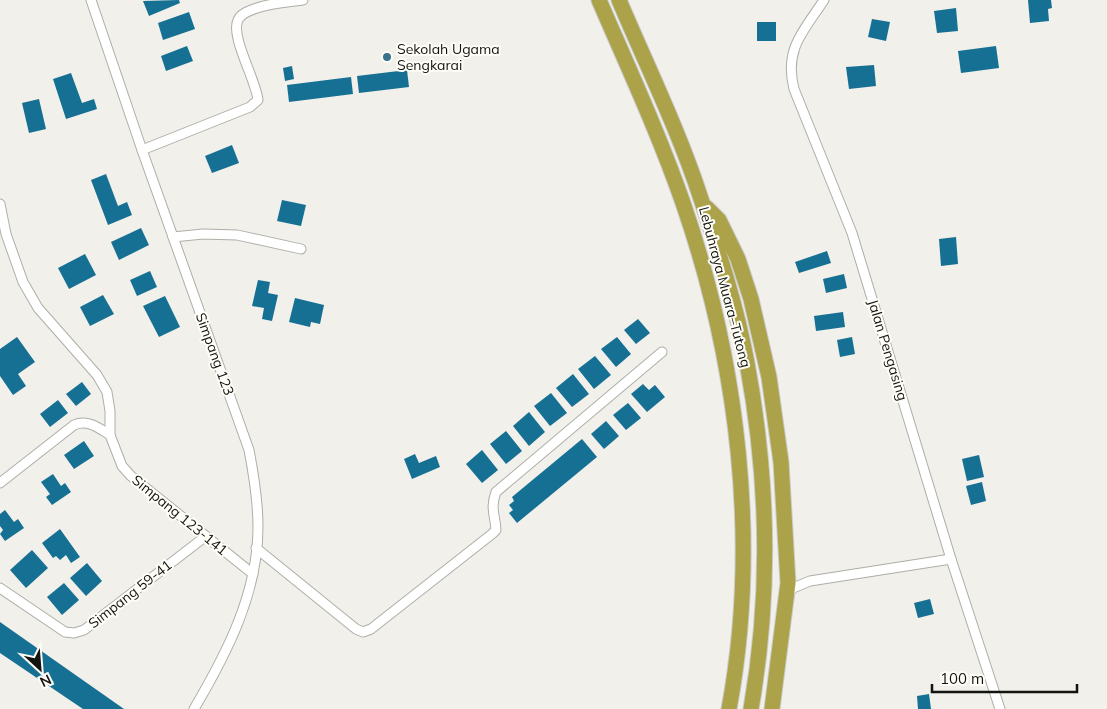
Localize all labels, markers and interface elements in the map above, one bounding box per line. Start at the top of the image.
place label: Sekolah Ugama Sengkarai [397,40,500,74]
marker: Sekolah Ugama Sengkarai [381,51,393,63]
street label: Lebuhraya Muara–Tutong [695,205,755,369]
street label: Jalan Pengasing [864,297,912,403]
street label: Simpang 123 [192,310,238,398]
street label: Simpang 123-141 [129,471,231,559]
street label: Simpang 59-41 [85,556,175,632]
north arrow [15,644,65,694]
scale bar [932,662,1077,694]
text: 100 m [940,669,984,688]
text: N [37,670,54,691]

